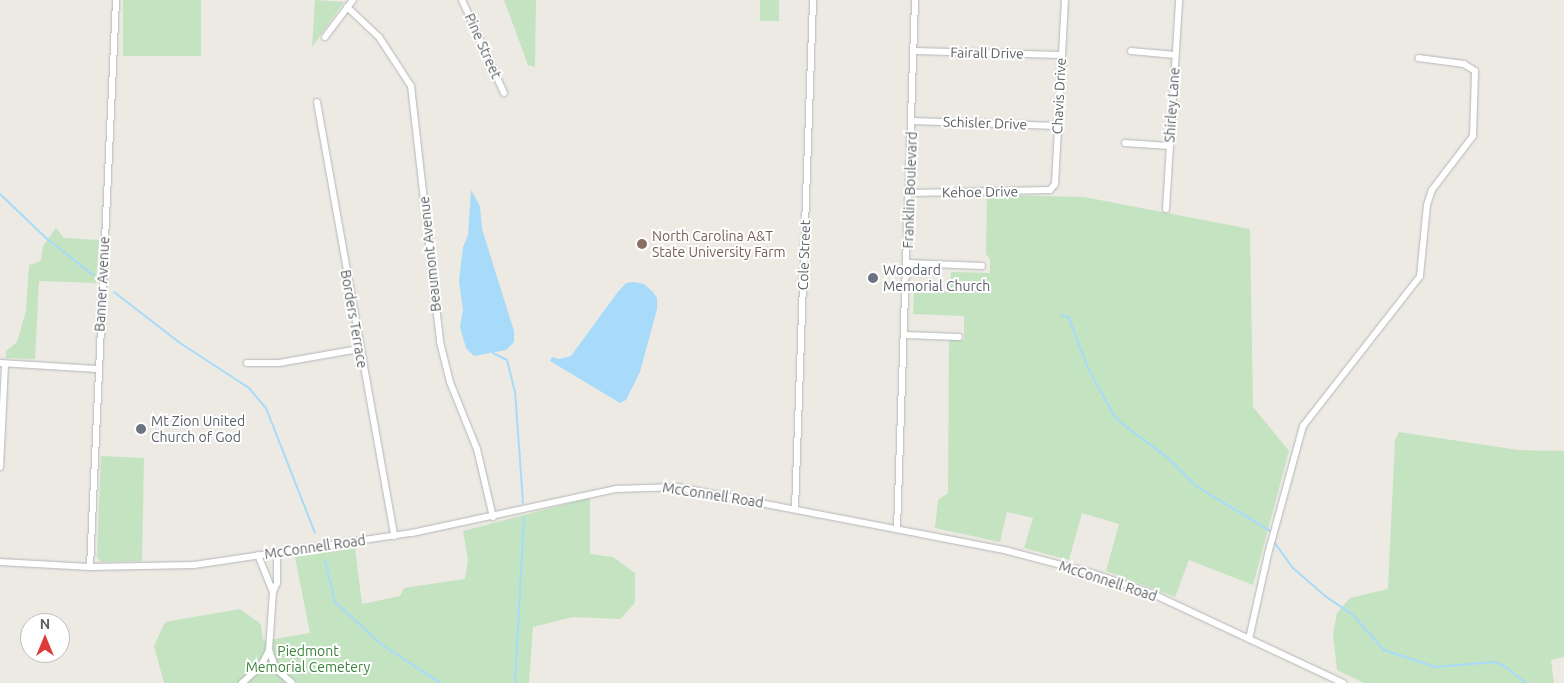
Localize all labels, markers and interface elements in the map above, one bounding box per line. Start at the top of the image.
street label: Pine Street [461,11,505,81]
street label: Fairall Drive [950,44,1024,62]
street label: Chavis Drive [1049,57,1069,135]
street label: Shirley Lane [1161,67,1183,143]
street label: Schisler Drive [943,113,1027,133]
street label: Franklin Boulevard [900,131,920,249]
street label: Kehoe Drive [942,183,1018,201]
street label: Beaumont Avenue [416,195,444,313]
street label: Cole Street [794,220,814,290]
place label: North Carolina A&T State University Farm [652,228,786,260]
street label: Banner Avenue [91,236,113,332]
marker: North Carolina A&T State University Farm [636,238,648,250]
place label: Woodard Memorial Church [883,262,990,294]
street label: Borders Terrace [337,268,371,370]
marker: Woodard Memorial Church [867,272,879,284]
place label: Mt Zion United Church of God [151,413,245,446]
marker: Mt Zion United Church of God [135,423,147,435]
street label: McConnell Road [661,479,765,511]
street label: McConnell Road [263,532,367,562]
street label: McConnell Road [1057,557,1159,605]
north arrow [20,613,70,663]
text: N [40,616,50,632]
park label: Piedmont Memorial Cemetery [246,643,370,676]

